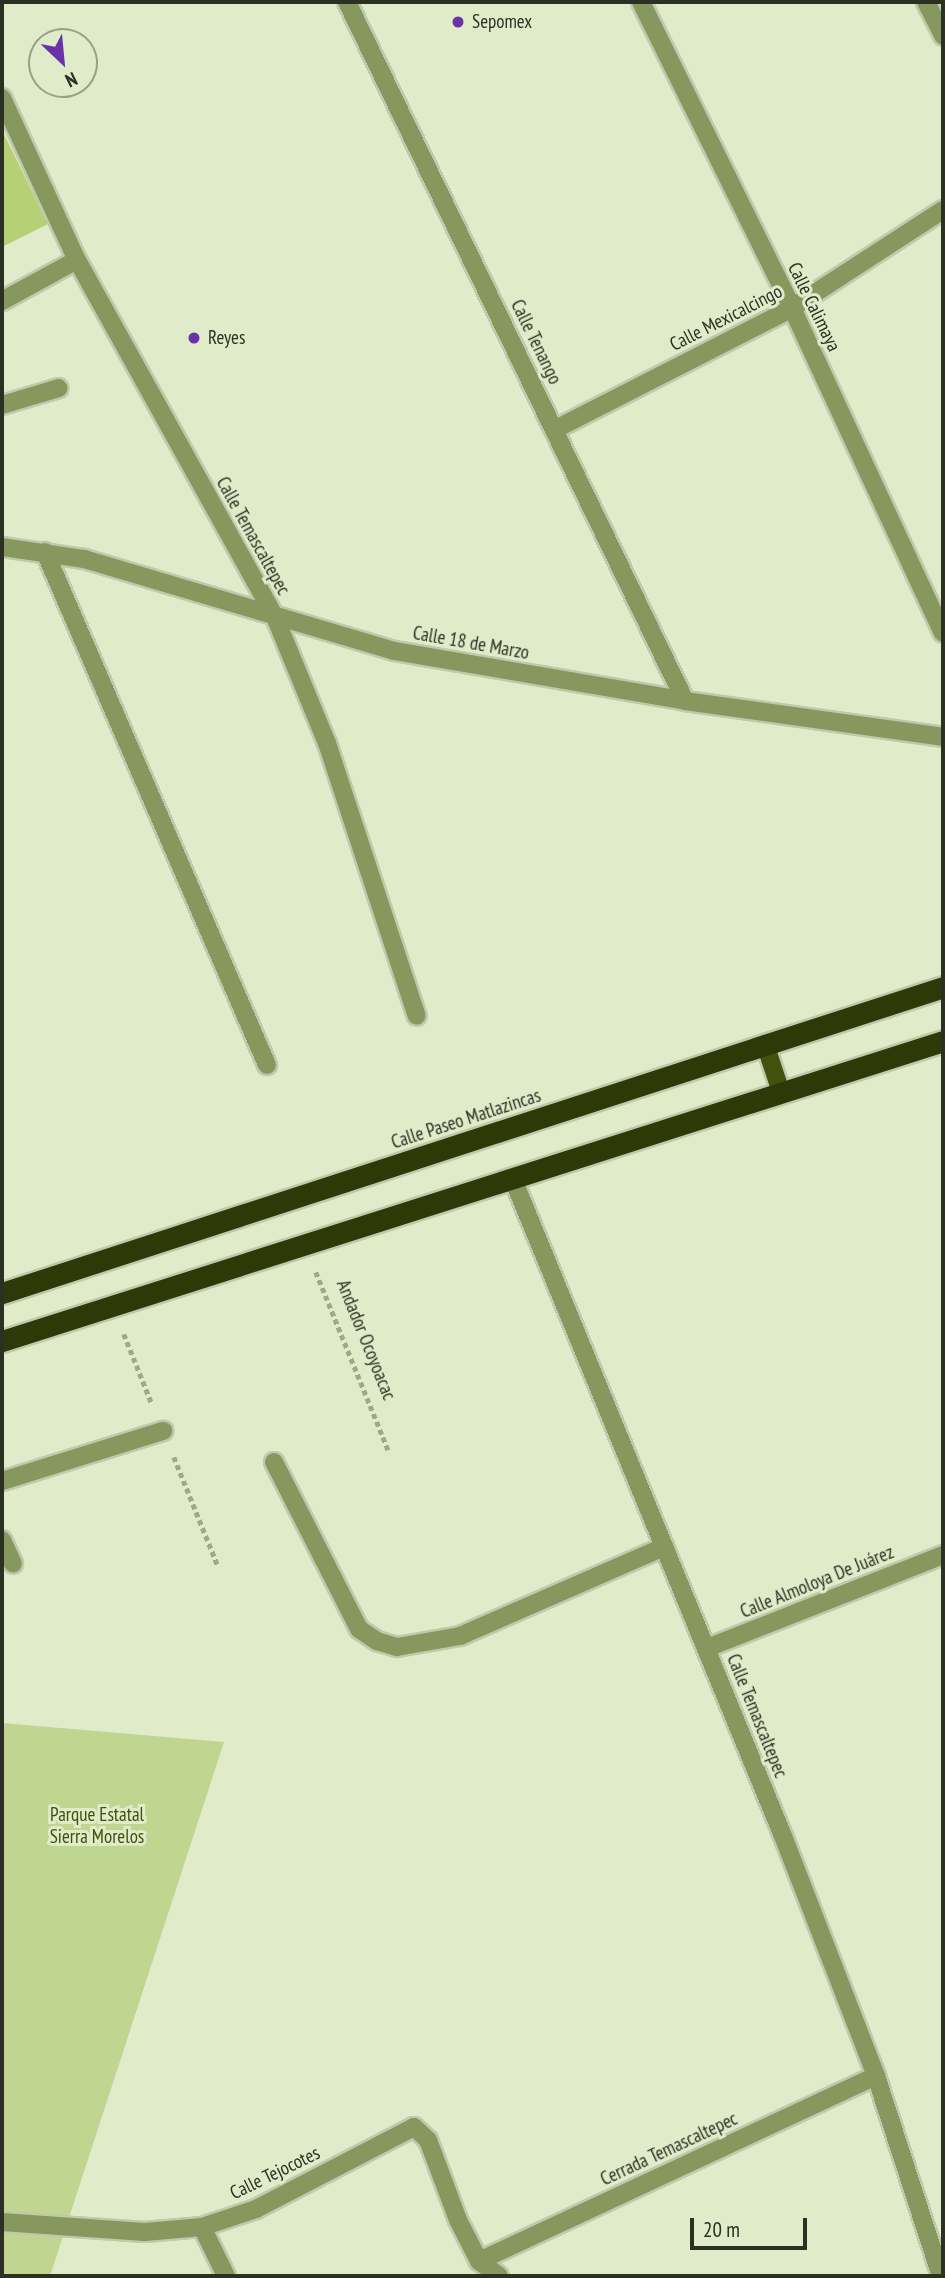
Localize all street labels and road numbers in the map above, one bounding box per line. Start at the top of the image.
street label: Calle Calimaya [783,259,845,355]
street label: Calle Mexicalcingo [666,280,786,356]
street label: Calle Tenango [506,296,566,388]
street label: Calle Temascaltepec [211,473,295,599]
street label: Calle 18 de Marzo [411,622,531,664]
street label: Calle Paseo Matlazincas [388,1084,544,1154]
street label: Andador Ocoyoacac [331,1276,401,1404]
street label: Calle Almoloya De Juárez [737,1541,897,1623]
street label: Calle Temascaltepec [722,1651,792,1781]
street label: Cerrada Temascaltepec [597,2107,741,2191]
street label: Calle Tejocotes [226,2141,324,2205]

